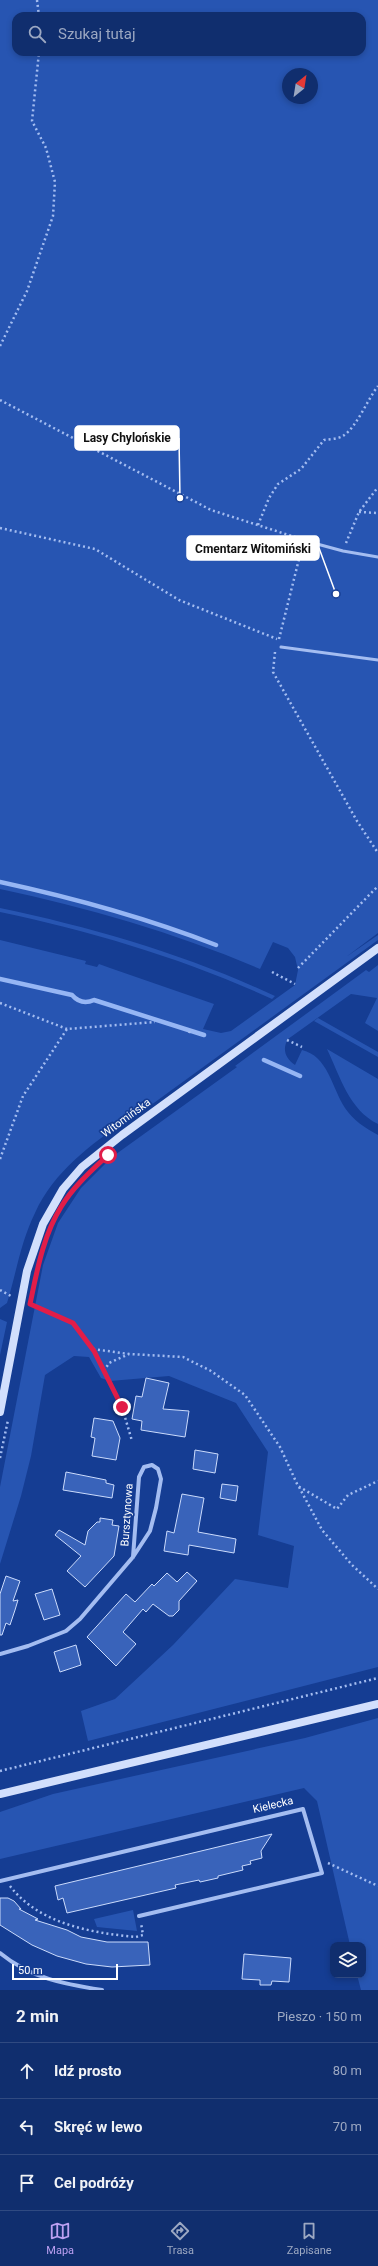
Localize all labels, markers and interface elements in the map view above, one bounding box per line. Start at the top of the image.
search box [12,12,366,56]
icon: search [26,23,48,45]
text: Szukaj tutaj [58,25,136,43]
north arrow [282,68,318,104]
callout: Lasy Chylońskie [75,426,179,450]
text: Lasy Chylońskie [83,431,171,445]
callout: Cmentarz Witomiński [187,536,319,560]
text: Cmentarz Witomiński [195,542,311,556]
street label: Witomińska [99,1096,153,1140]
route start [99,1146,117,1164]
route end [113,1398,131,1416]
street label: Bursztynowa [118,1483,136,1547]
street label: Kielecka [251,1794,295,1816]
map controls [330,1942,366,1978]
button: layers [330,1942,366,1978]
scale bar [12,1962,118,1981]
text: 50 m [18,1964,43,1977]
text: 2 min [16,2006,59,2026]
text: Pieszo · 150 m [277,2009,362,2024]
icon: ahead [16,2060,38,2082]
text: Idź prosto [54,2062,121,2080]
text: 80 m [333,2063,362,2078]
icon: left [16,2116,38,2138]
text: Skręć w lewo [54,2118,143,2136]
text: 70 m [333,2119,362,2134]
icon: arrive [16,2172,38,2194]
text: Cel podróży [54,2174,134,2192]
tab: Mapa [46,2220,74,2257]
tab: Trasa [167,2220,194,2257]
tab: Zapisane [287,2220,332,2257]

